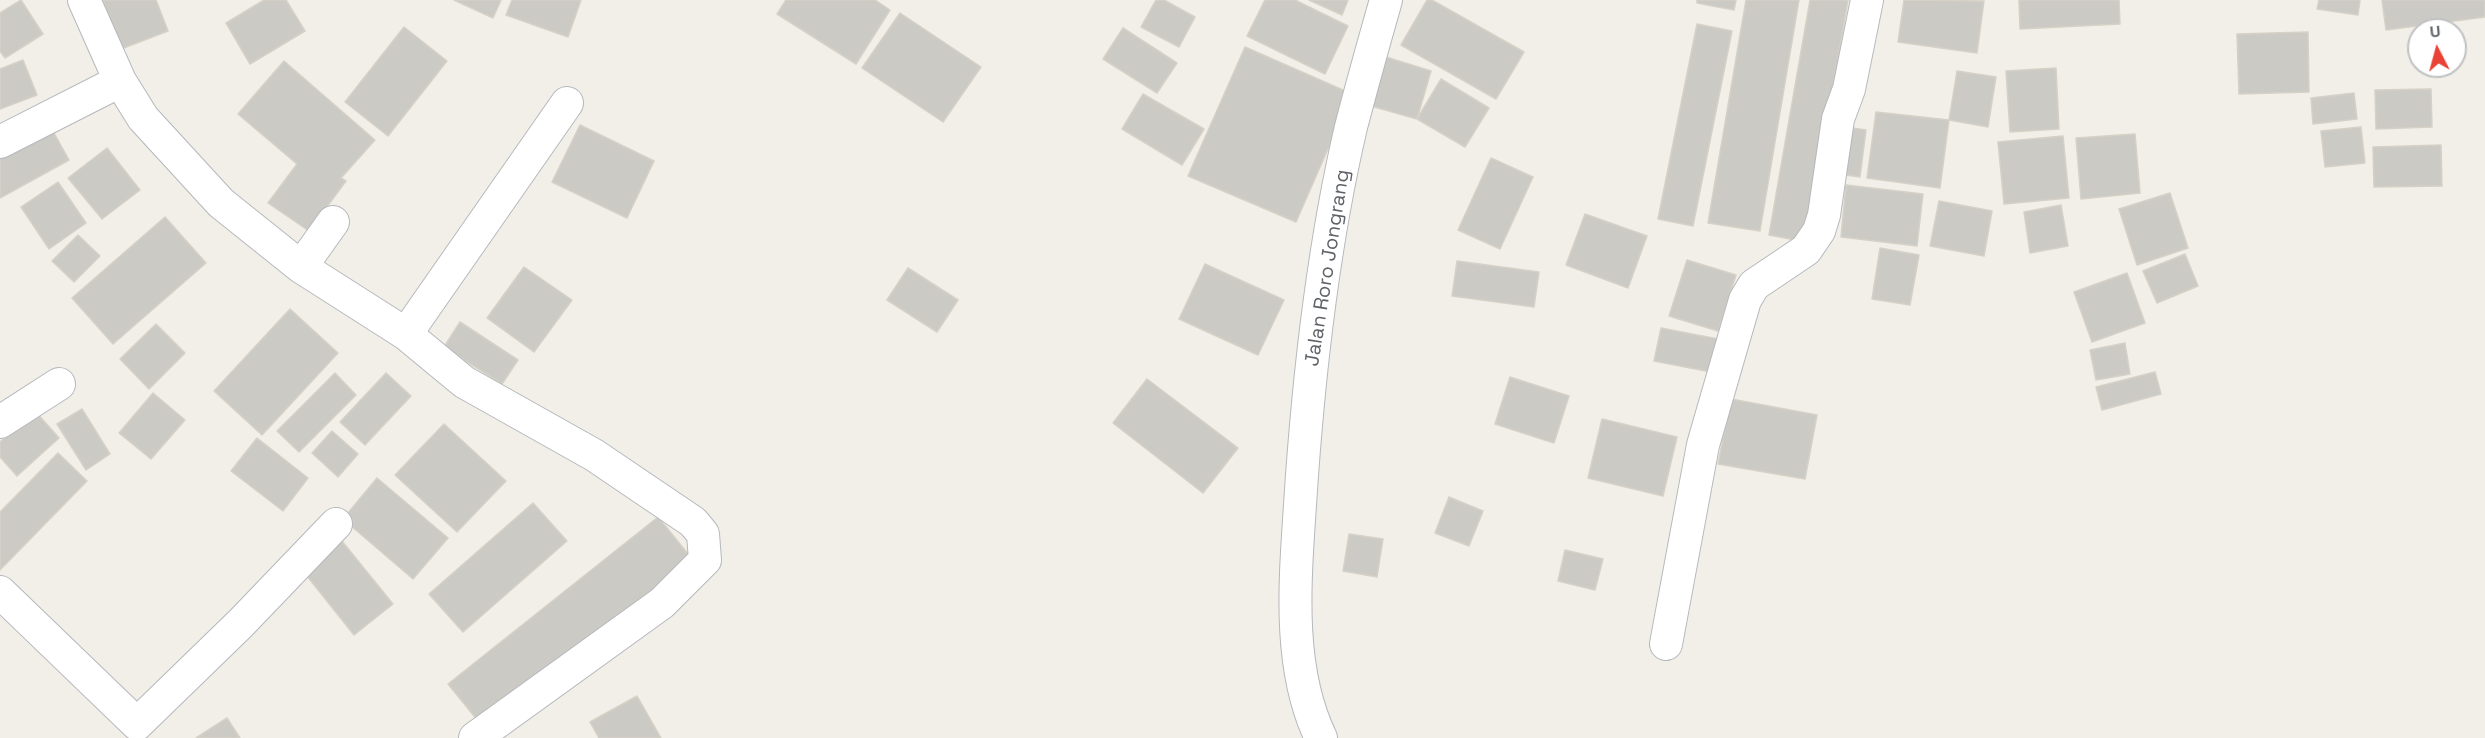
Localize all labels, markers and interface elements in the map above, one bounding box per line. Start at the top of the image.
north arrow [2407,18,2467,78]
text: U [2429,21,2442,43]
street label: Jalan Roro Jongrang [1301,168,1355,368]

